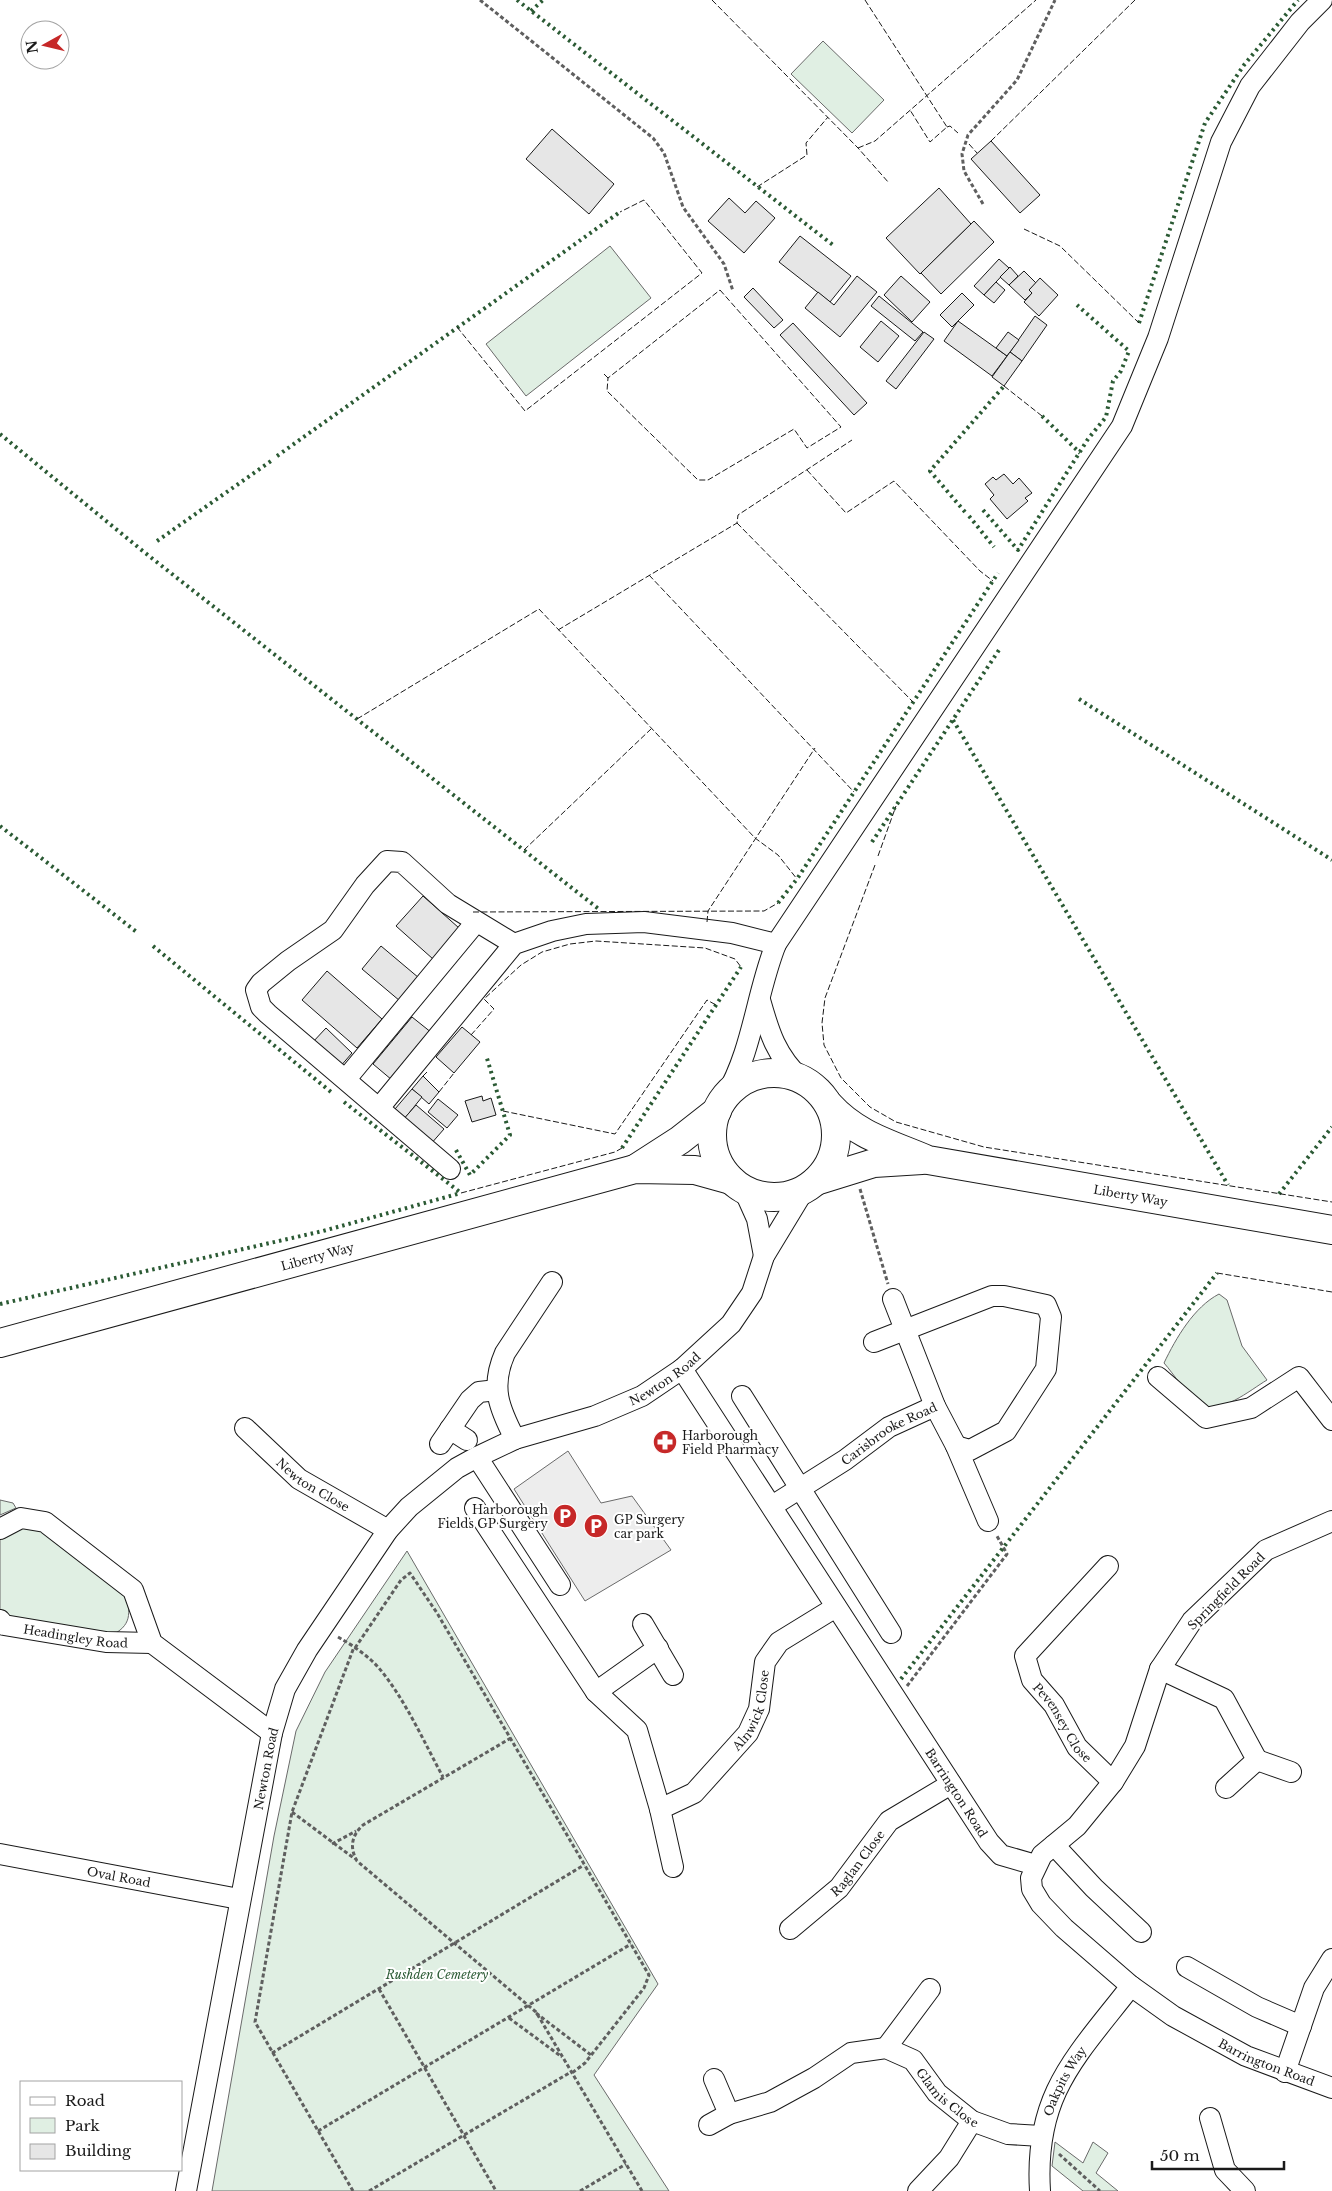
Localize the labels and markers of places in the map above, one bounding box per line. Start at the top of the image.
place label: Harborough Field Pharmacy [682,1428,779,1457]
pharmacy icon: Harborough Field Pharmacy [652,1429,678,1455]
place label: Harborough Fields GP Surgery [437,1502,548,1531]
parking icon: Harborough Fields GP Surgery [552,1503,578,1529]
place label: GP Surgery car park [614,1512,685,1541]
parking icon: GP Surgery car park [583,1513,609,1539]

